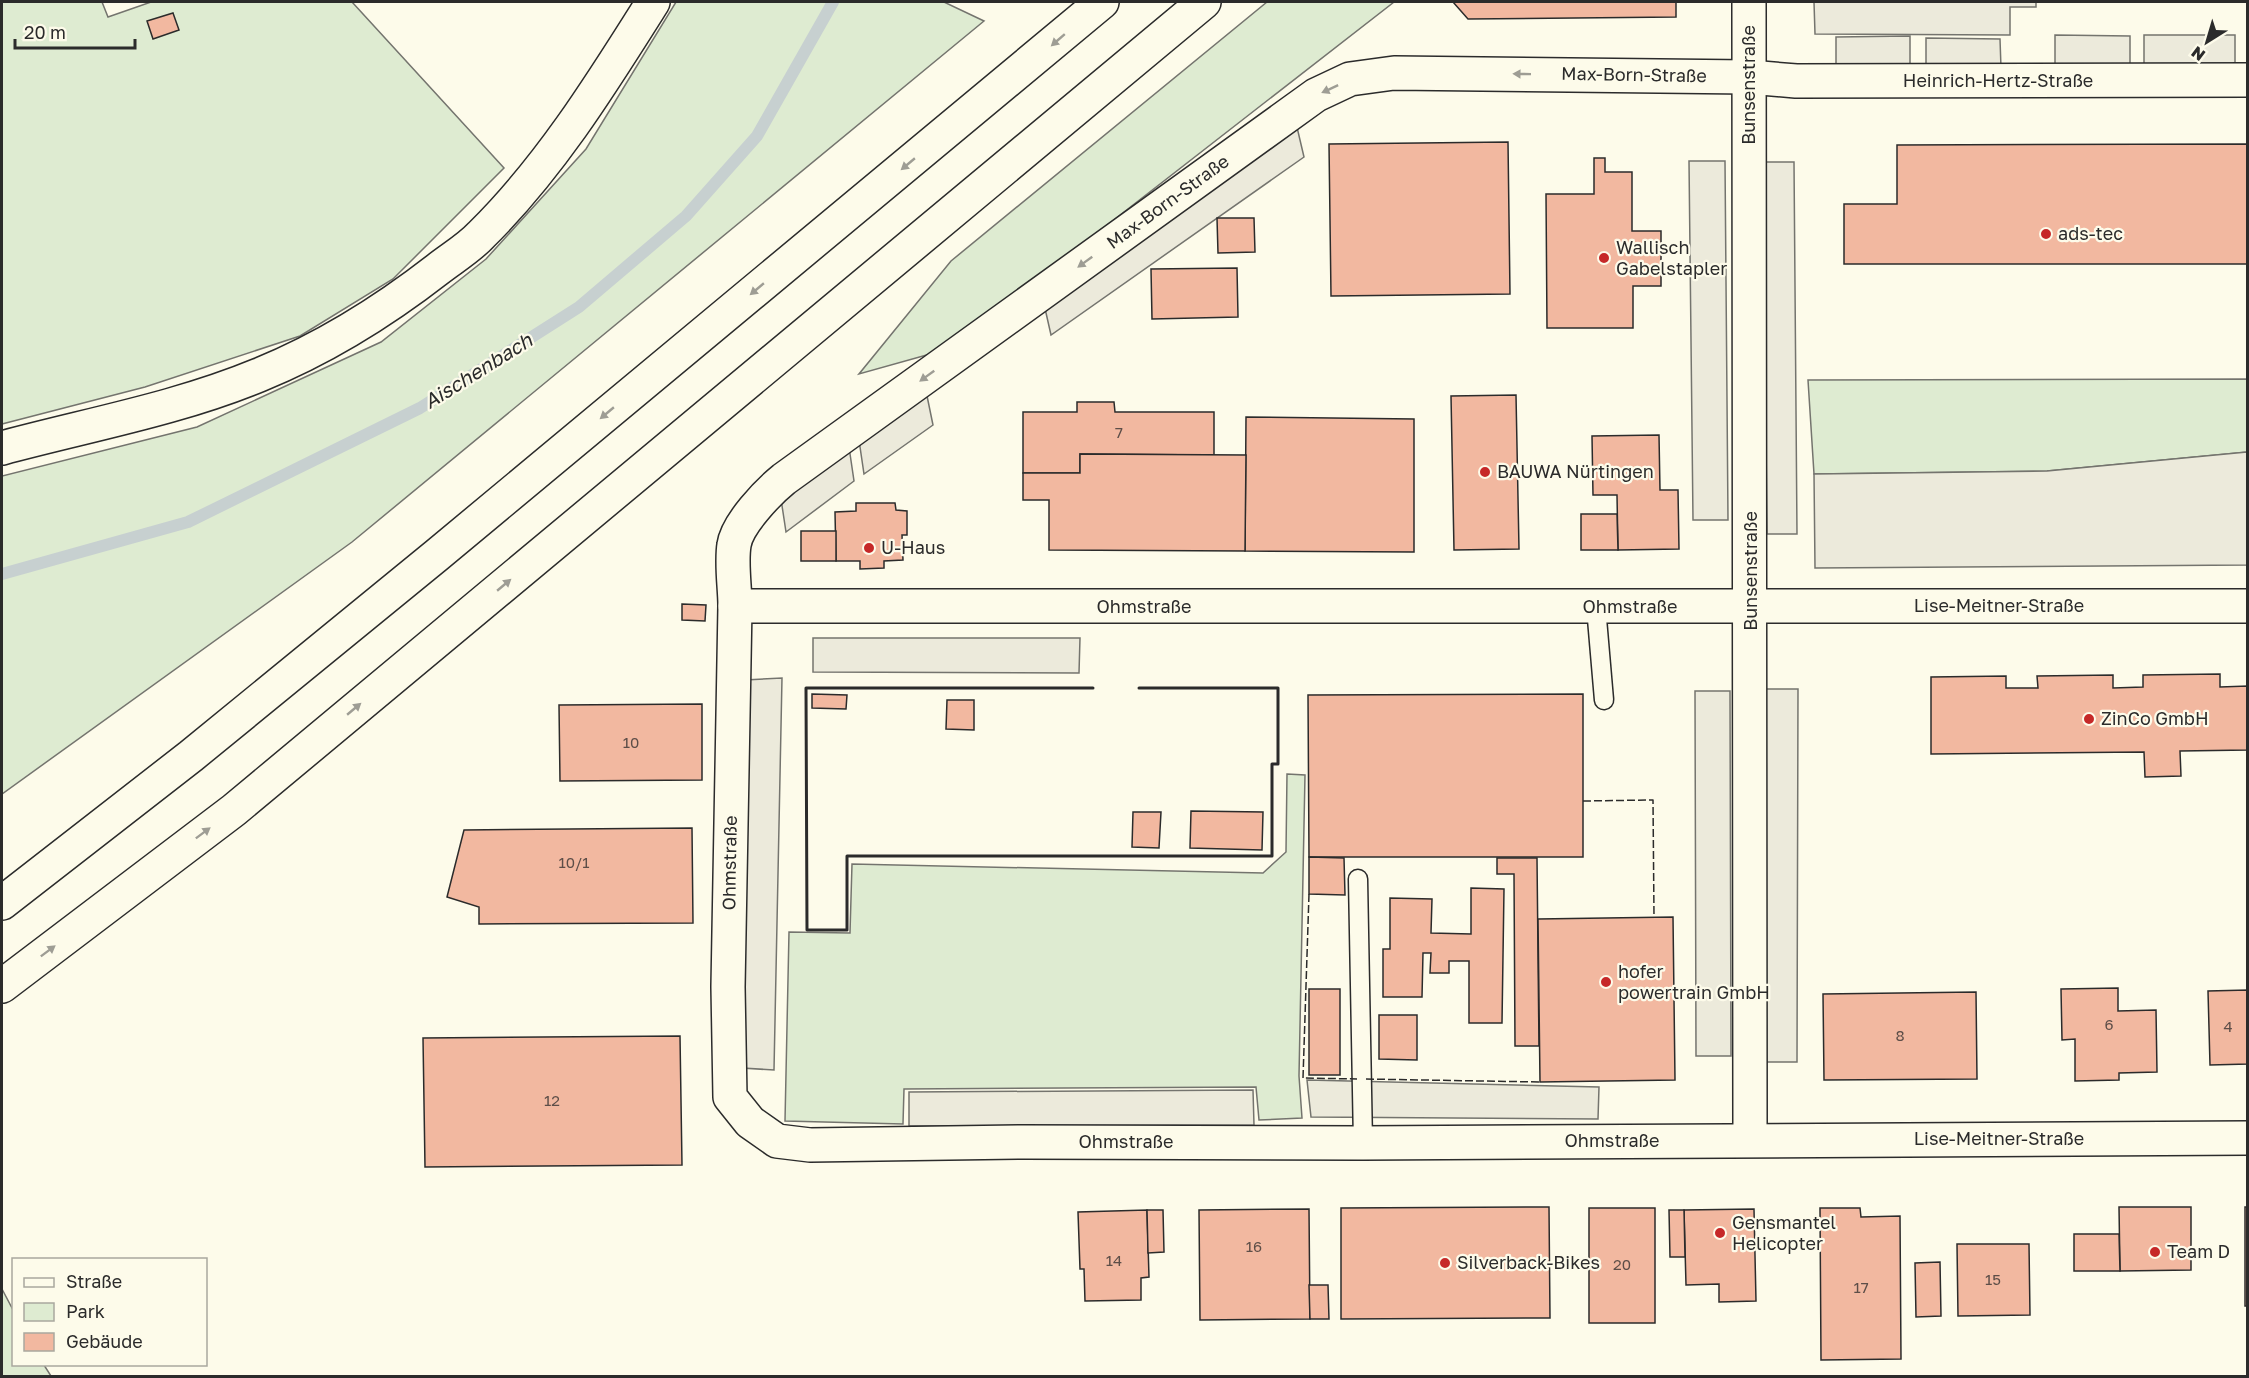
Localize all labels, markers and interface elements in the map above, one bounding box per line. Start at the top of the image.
scale bar [15,12,135,50]
north arrow [2177,12,2237,72]
text: 20 m [24,21,66,43]
street label: Bunsenstraße [1737,25,1759,145]
one-way arrow [1051,33,1066,46]
text: N [2187,42,2209,66]
street label: Max-Born-Straße [1561,62,1707,86]
one-way arrow [1513,69,1532,79]
street label: Heinrich-Hertz-Straße [1903,69,2093,91]
one-way arrow [1321,84,1338,93]
street label: Max-Born-Straße [1102,149,1233,253]
one-way arrow [900,158,916,171]
place label: ads-tec [2058,222,2123,244]
marker: ads-tec [2039,227,2053,241]
place label: Wallisch Gabelstapler [1616,236,1727,279]
marker: Wallisch Gabelstapler [1597,251,1611,265]
one-way arrow [1078,256,1094,268]
one-way arrow [750,282,765,294]
water label: Aischenbach [419,327,537,413]
one-way arrow [919,370,935,382]
one-way arrow [599,407,615,420]
house number: 7 [1115,423,1123,441]
place label: BAUWA Nürtingen [1497,460,1654,482]
marker: BAUWA Nürtingen [1478,465,1492,479]
street label: Bunsenstraße [1739,511,1761,631]
place label: U-Haus [881,536,945,558]
marker: U-Haus [862,541,876,555]
one-way arrow [496,578,512,591]
street label: Lise-Meitner-Straße [1914,594,2084,616]
street label: Ohmstraße [1097,595,1191,617]
street label: Ohmstraße [1583,595,1677,617]
one-way arrow [346,703,362,716]
place label: ZinCo GmbH [2101,707,2209,729]
marker: ZinCo GmbH [2082,712,2096,726]
house number: 10 [623,733,639,751]
street label: Ohmstraße [717,815,741,911]
one-way arrow [195,827,211,839]
house number: 10/1 [558,853,590,871]
one-way arrow [40,945,56,957]
place label: hofer powertrain GmbH [1618,960,1770,1003]
marker: hofer powertrain GmbH [1599,975,1613,989]
house number: 6 [2104,1015,2114,1033]
house number: 4 [2223,1017,2233,1035]
house number: 8 [1895,1026,1905,1044]
house number: 12 [544,1091,560,1109]
street label: Lise-Meitner-Straße [1914,1127,2084,1149]
street label: Ohmstraße [1565,1129,1659,1151]
street label: Ohmstraße [1079,1130,1173,1152]
place label: Gensmantel Helicopter [1732,1211,1836,1254]
marker: Gensmantel Helicopter [1713,1226,1727,1240]
house number: 16 [1246,1237,1262,1255]
place label: Team D [2167,1240,2230,1262]
marker: Team D [2148,1245,2162,1259]
house number: 14 [1106,1251,1122,1269]
place label: Silverback-Bikes [1457,1251,1600,1273]
house number: 20 [1613,1255,1631,1273]
marker: Silverback-Bikes [1438,1256,1452,1270]
legend [12,1258,207,1366]
text: Straße [66,1270,122,1292]
house number: 15 [1985,1270,2001,1288]
house number: 17 [1853,1278,1869,1296]
text: Park [66,1300,105,1322]
text: Gebäude [66,1330,143,1352]

